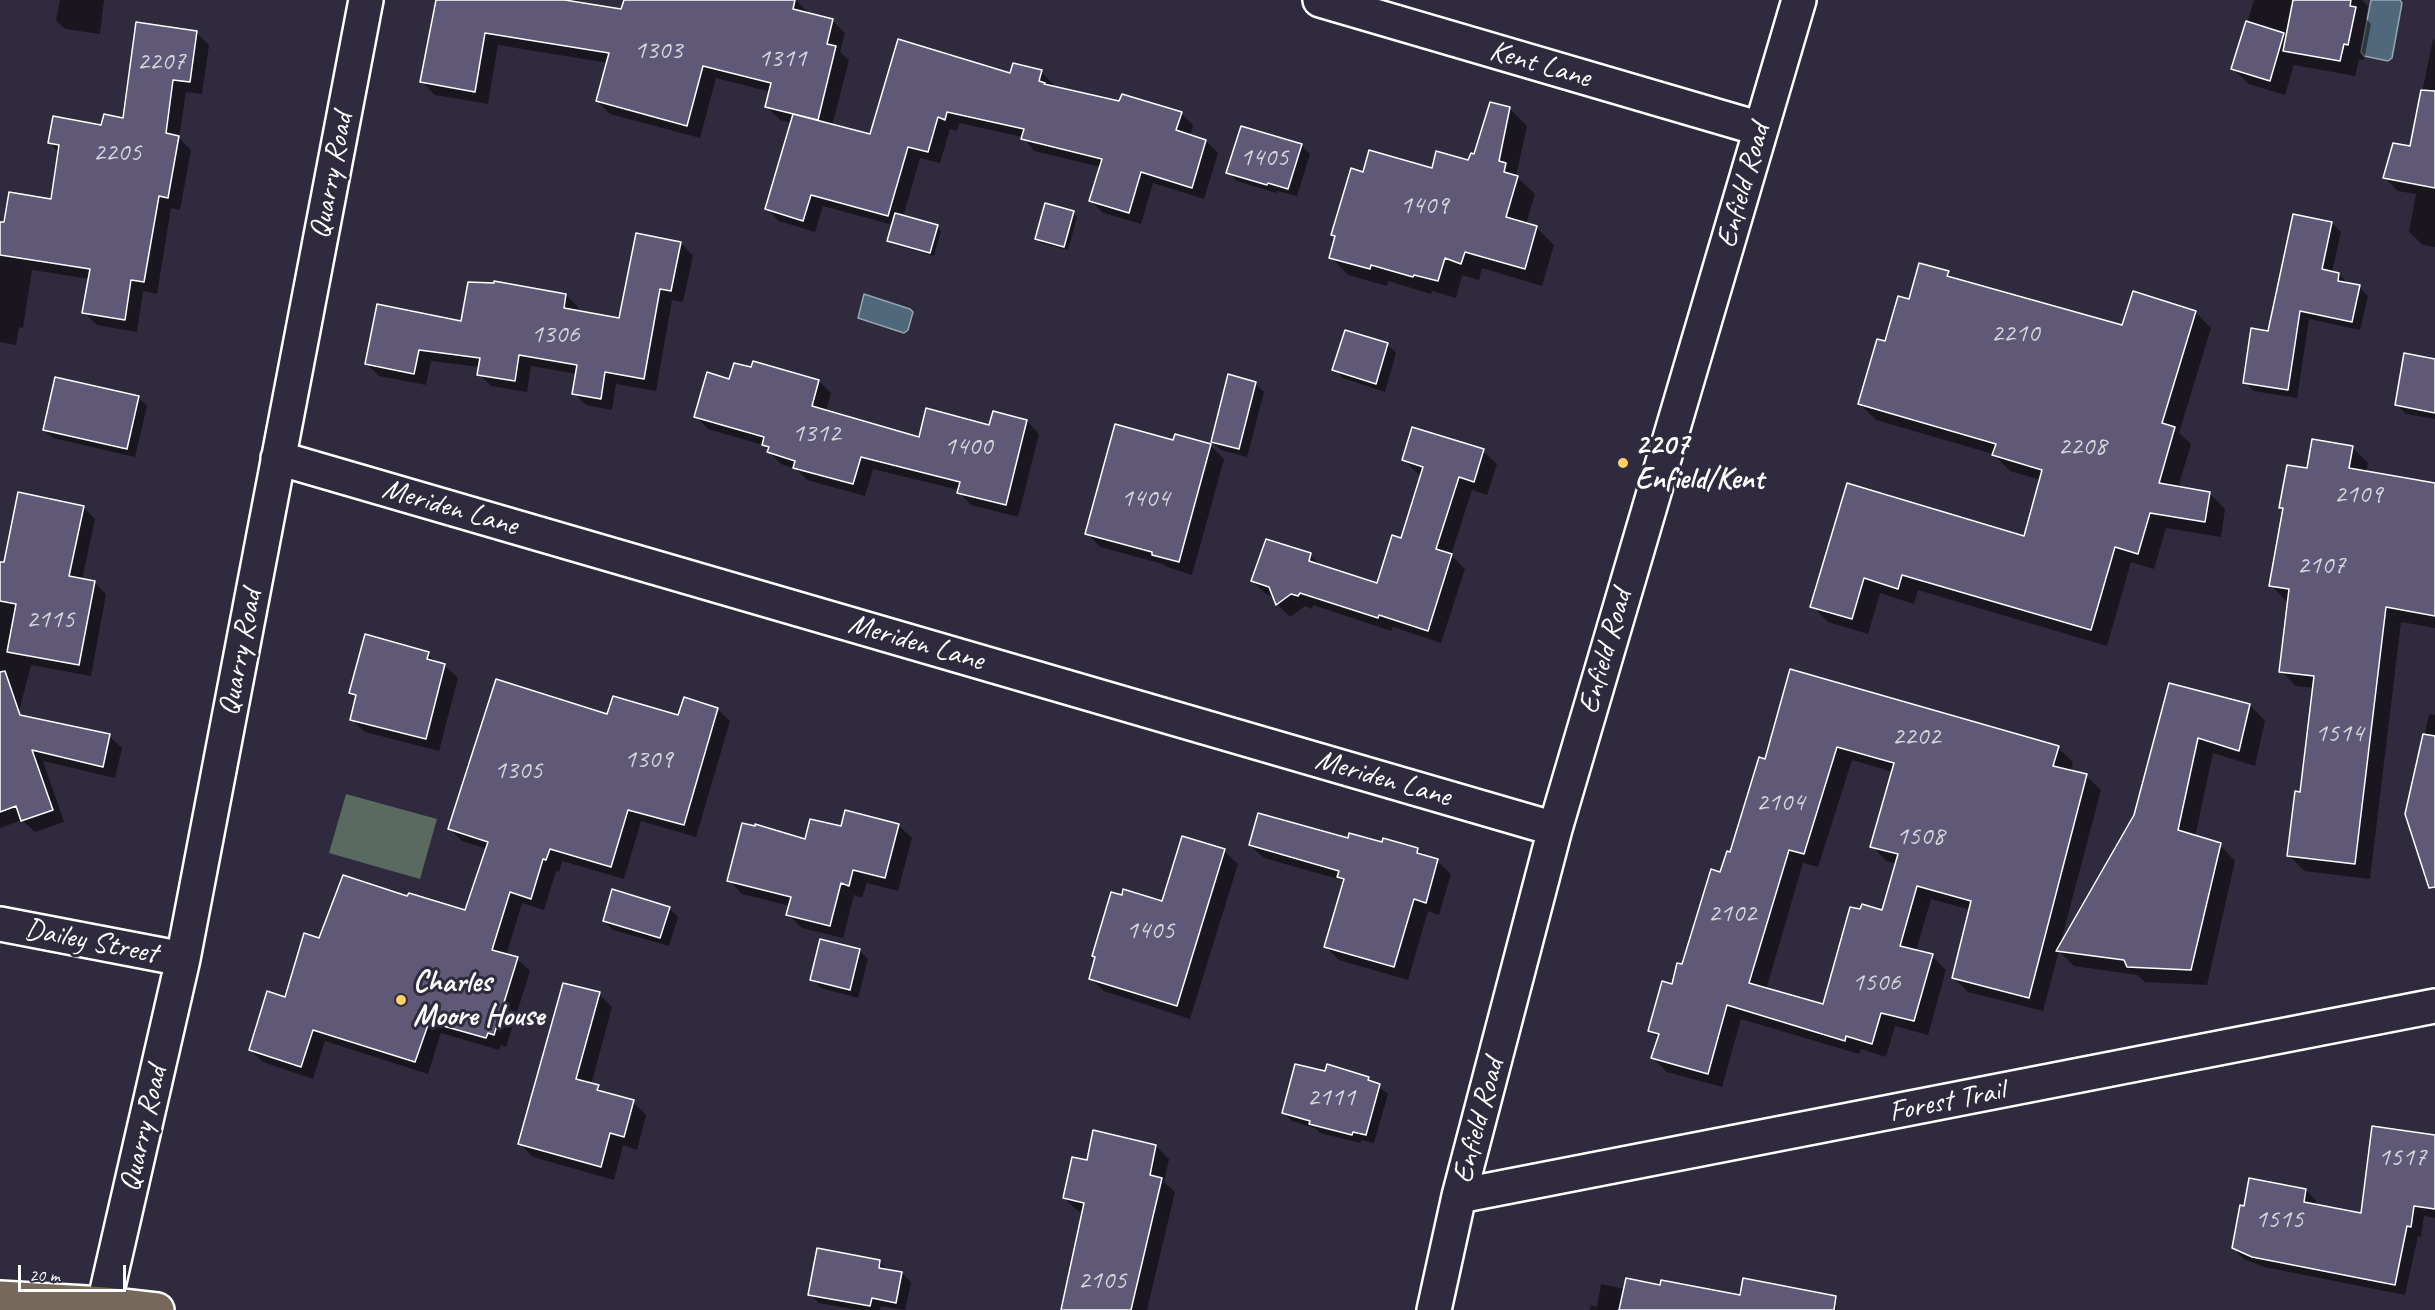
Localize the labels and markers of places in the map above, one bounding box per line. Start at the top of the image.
place label: 2207 Enfield/Kent [1635,428,1764,498]
marker: 2207 Enfield/Kent [1616,456,1630,470]
place label: Charles Moore House [413,965,544,1036]
marker: Charles Moore House [394,993,408,1007]

